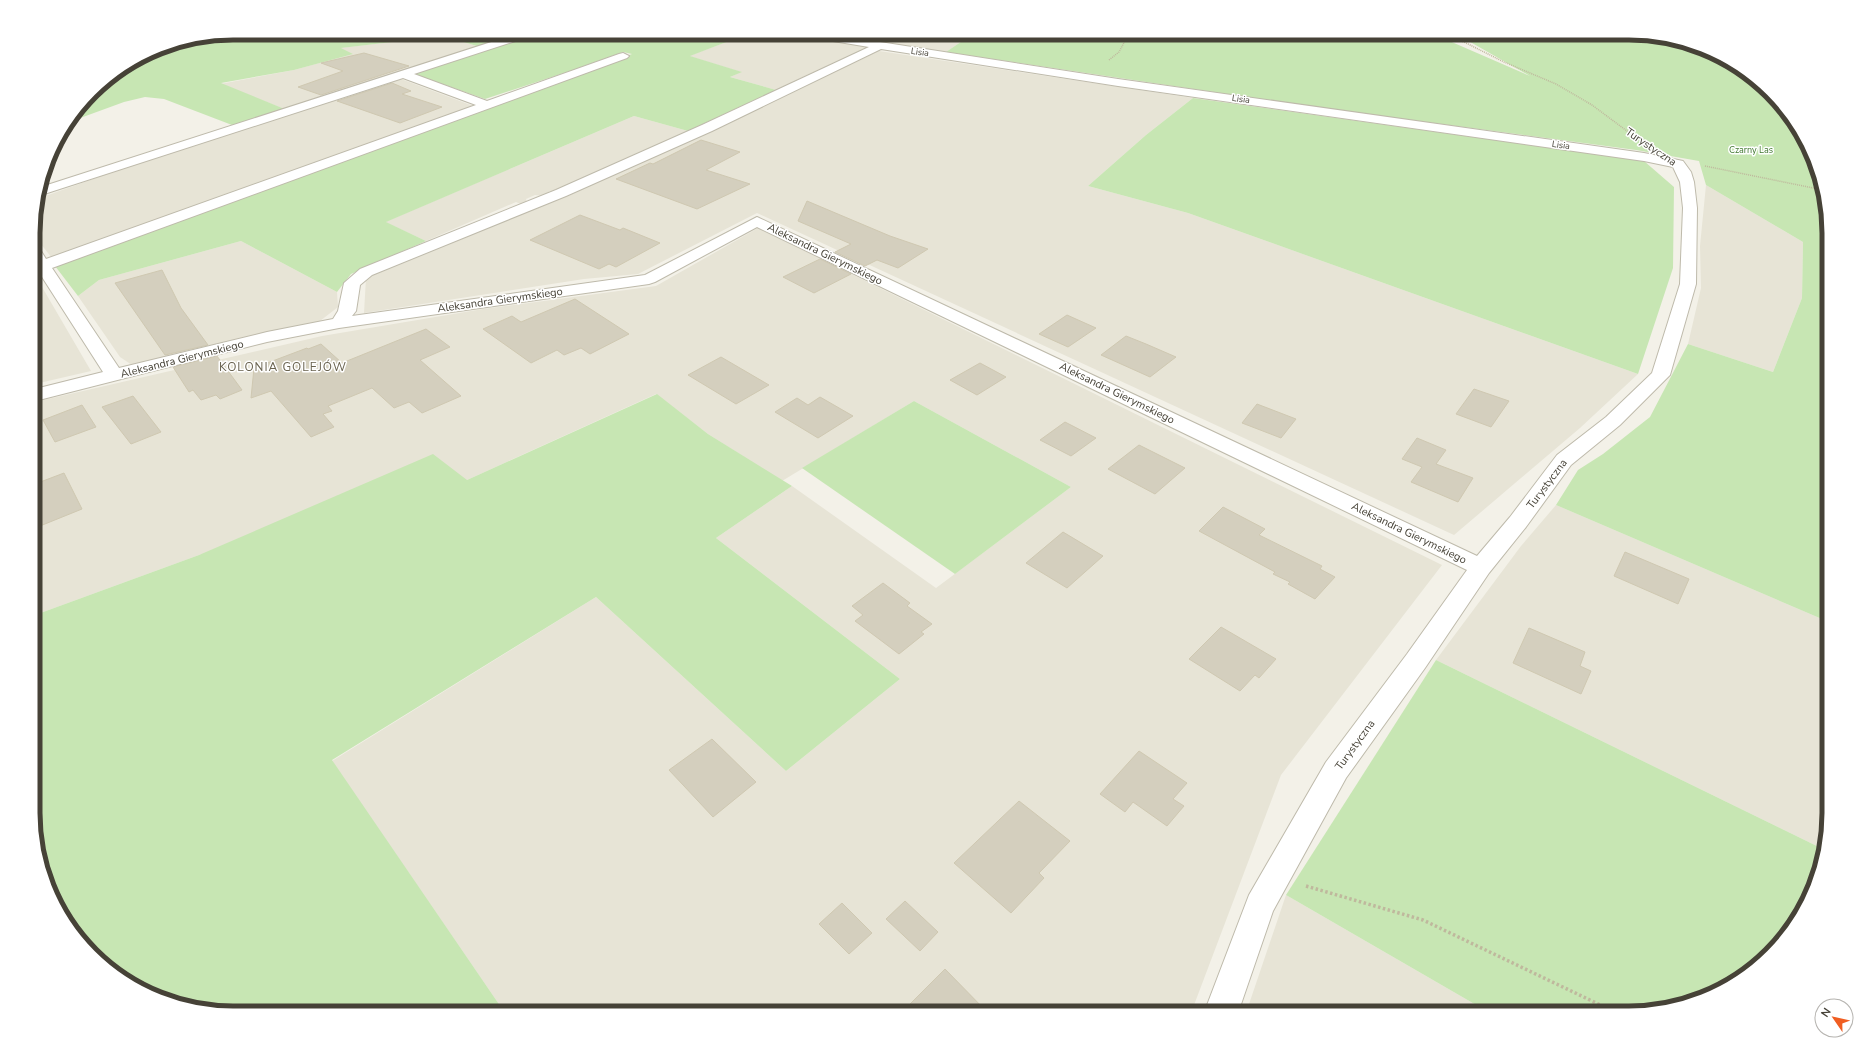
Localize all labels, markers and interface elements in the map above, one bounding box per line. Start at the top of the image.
street label: Lisia [910,45,930,59]
street label: Lisia [1231,92,1251,106]
street label: Turystyczna [1622,124,1680,170]
street label: Lisia [1551,138,1571,152]
park label: Czarny Las [1729,144,1773,156]
street label: Aleksandra Gierymskiego [765,220,885,288]
street label: Aleksandra Gierymskiego [436,284,564,316]
street label: Aleksandra Gierymskiego [119,336,245,382]
district label: KOLONIA GOLEJÓW [219,359,347,375]
street label: Aleksandra Gierymskiego [1057,359,1177,427]
street label: Turystyczna [1523,456,1571,512]
street label: Aleksandra Gierymskiego [1349,499,1469,567]
street label: Turystyczna [1332,717,1378,773]
north arrow [1814,998,1854,1038]
text: N [1818,1005,1835,1020]

